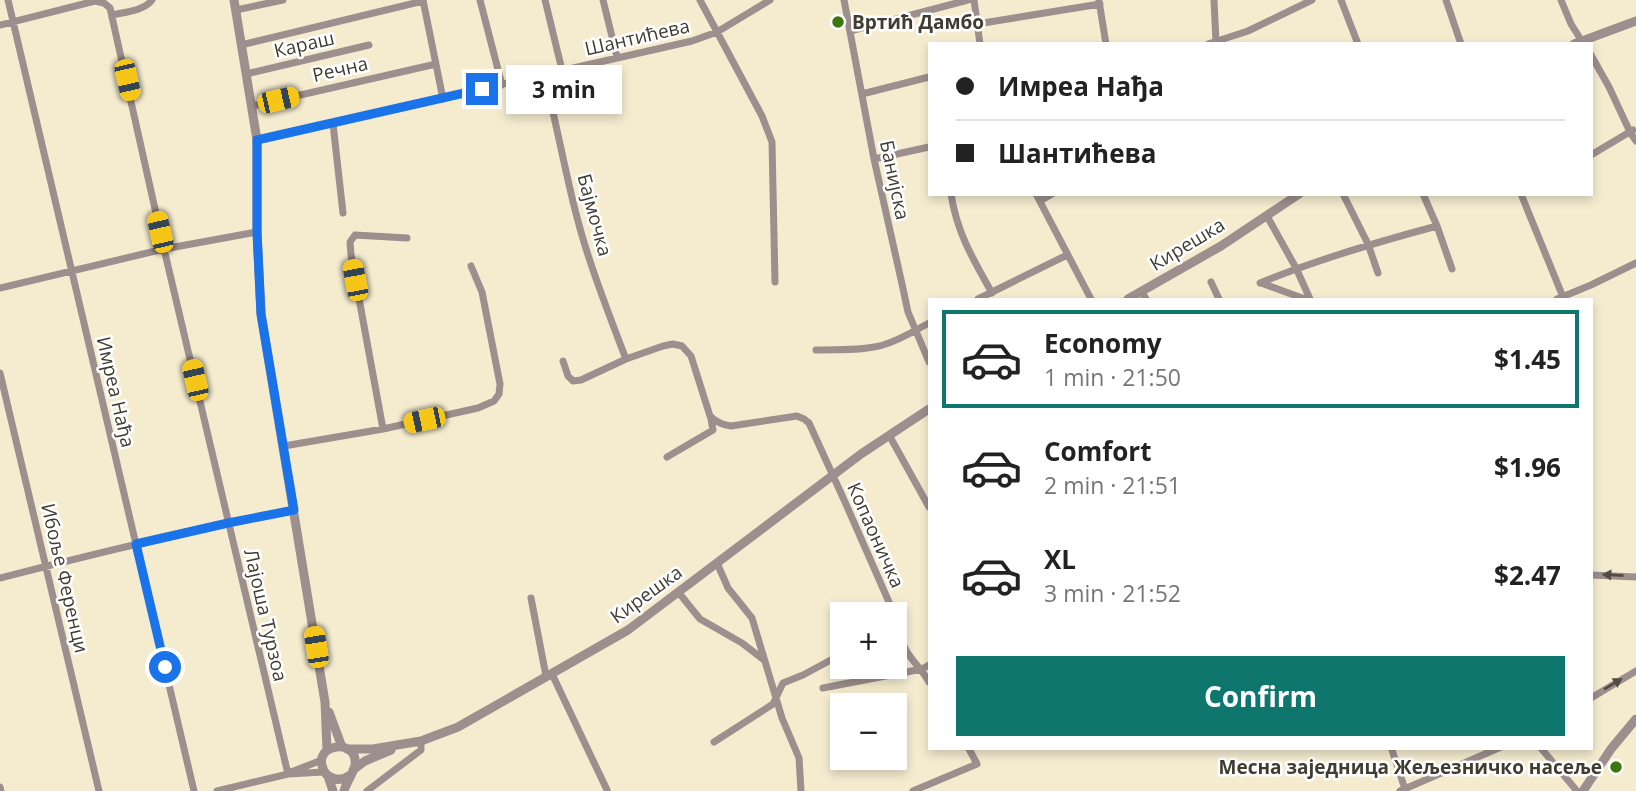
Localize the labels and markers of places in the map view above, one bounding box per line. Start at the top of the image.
place label: Вртић Дамбо [852,9,984,35]
marker: Вртић Дамбо [830,14,846,30]
place label: Месна заједница Жељезничко насеље [1219,754,1602,780]
marker: Месна заједница Жељезничко насеље [1608,759,1624,775]

